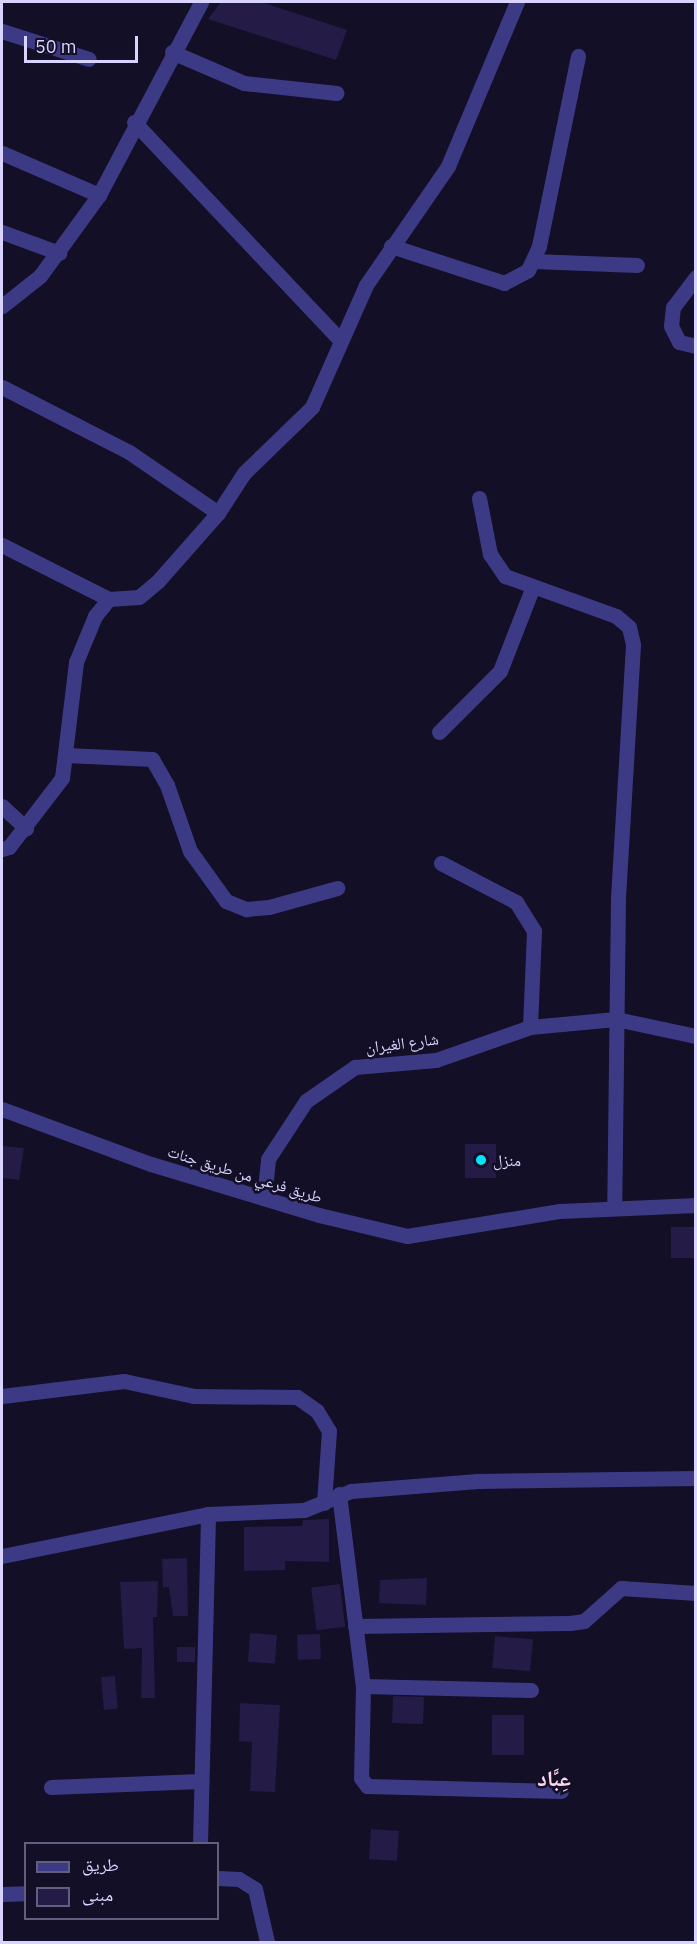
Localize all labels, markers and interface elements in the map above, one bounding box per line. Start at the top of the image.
scale bar [27,24,141,62]
text: 50 m [35,35,77,58]
street label: شارع الغيران [364,1029,440,1057]
street label: طريق فرعي من طريق جنات [165,1141,325,1207]
place label: منزل [493,1150,521,1170]
marker: منزل [474,1153,488,1167]
district label: عِبَّاد [537,1765,571,1791]
legend [24,1842,219,1920]
text: طريق [82,1853,119,1876]
text: مبنى [82,1883,113,1906]

